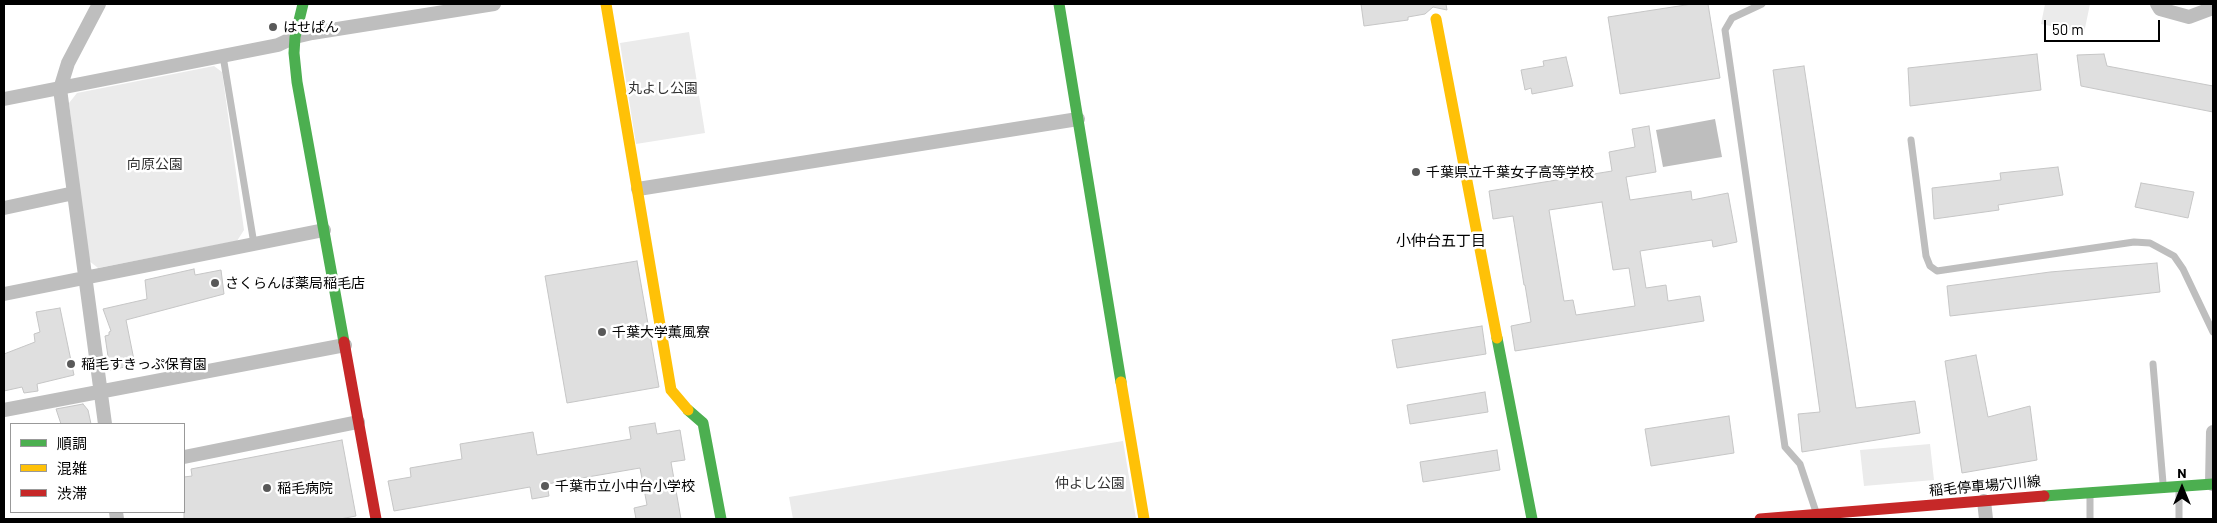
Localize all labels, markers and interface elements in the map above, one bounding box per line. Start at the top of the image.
scale bar [2047,10,2163,42]
place label: はせぱん [283,19,339,35]
text: 50 m [2052,20,2084,38]
marker: はせぱん [267,21,279,33]
park label: 丸よし公園 [628,80,698,96]
park label: 向原公園 [127,156,183,172]
place label: 千葉県立千葉女子高等学校 [1426,164,1594,180]
marker: 千葉県立千葉女子高等学校 [1410,166,1422,178]
district label: 小仲台五丁目 [1396,232,1486,250]
place label: さくらんぼ薬局稲毛店 [225,275,365,291]
marker: さくらんぼ薬局稲毛店 [209,277,221,289]
place label: 千葉大学薫風寮 [612,324,710,340]
marker: 千葉大学薫風寮 [596,326,608,338]
place label: 稲毛すきっぷ保育園 [81,356,207,372]
marker: 稲毛すきっぷ保育園 [65,358,77,370]
legend [10,423,185,513]
text: 順調 [57,434,87,452]
text: 混雑 [57,459,87,477]
north arrow [2157,463,2207,513]
text: N [2177,464,2187,481]
street label: 稲毛停車場穴川線 [1928,473,2042,499]
park label: 仲よし公園 [1055,475,1125,491]
place label: 千葉市立小中台小学校 [555,478,695,494]
place label: 稲毛病院 [277,480,333,496]
marker: 千葉市立小中台小学校 [539,480,551,492]
marker: 稲毛病院 [261,482,273,494]
text: 渋滞 [57,484,87,502]

